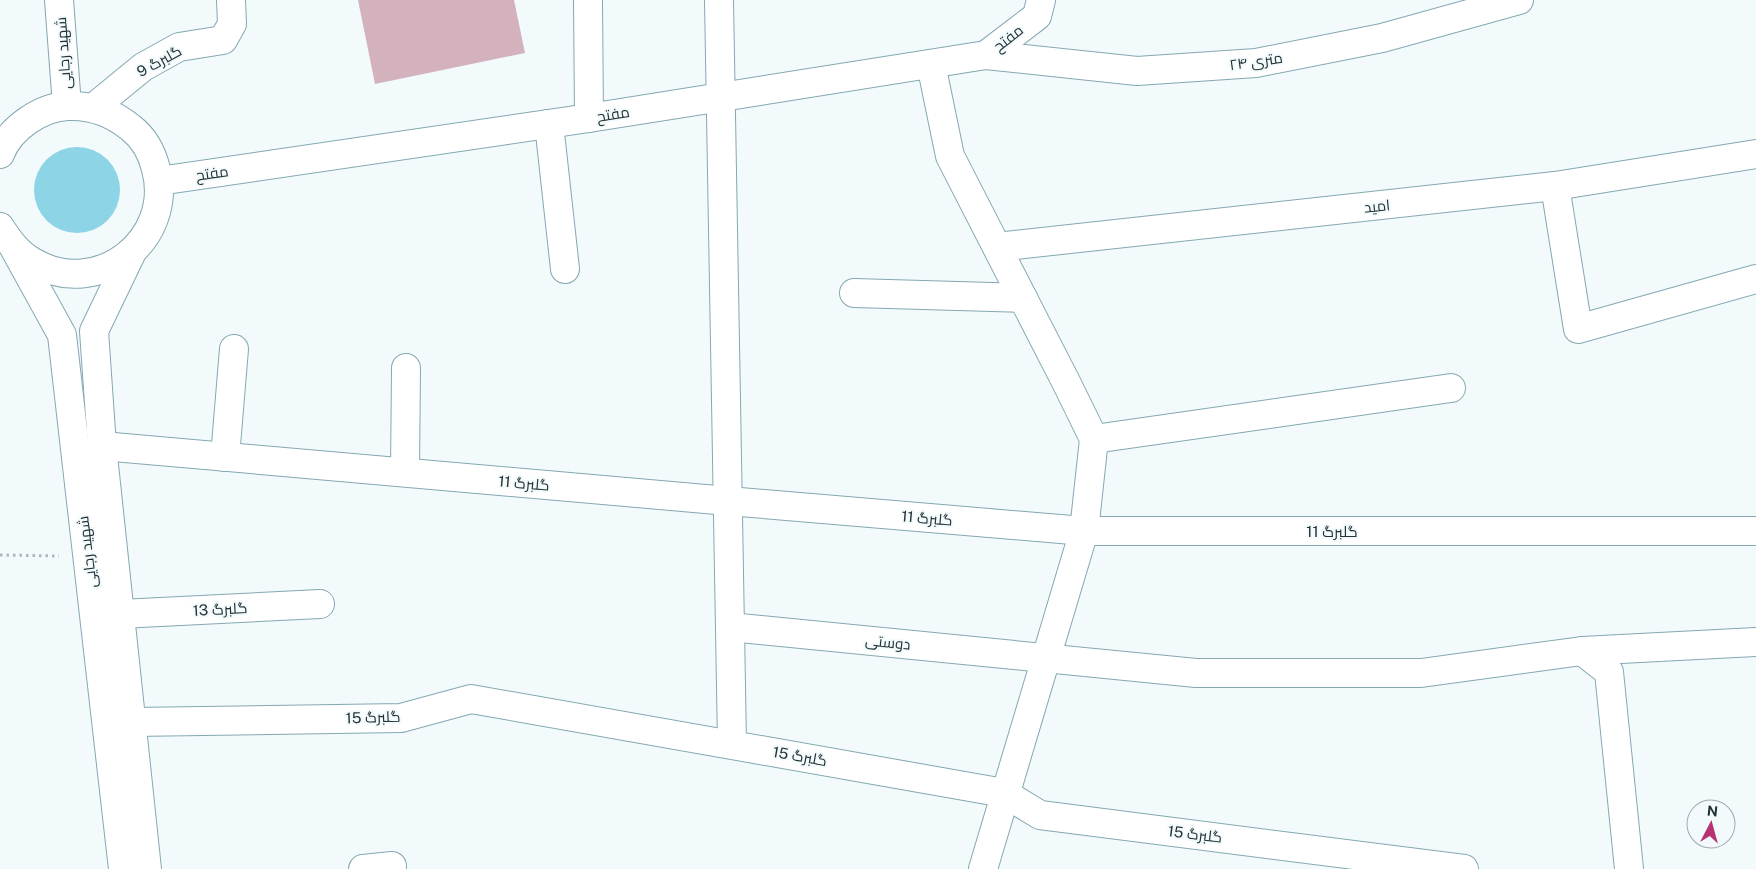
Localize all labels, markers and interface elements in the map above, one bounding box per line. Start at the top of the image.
street label: شهید رجایی [52,16,76,90]
street label: مفتح [990,21,1028,57]
street label: گلبرگ 9 [134,42,185,81]
street label: ۲۴ متری [1228,49,1284,75]
street label: مفتح [595,103,631,128]
street label: مفتح [194,162,230,187]
street label: امید [1363,196,1391,216]
street label: گلبرگ 11 [498,472,550,495]
street label: گلبرگ 11 [901,507,953,530]
street label: شهید رجایی [74,515,102,589]
street label: گلبرگ 11 [1306,523,1358,541]
street label: گلبرگ 13 [192,599,248,620]
street label: دوستی [864,631,912,655]
street label: گلبرگ 15 [345,708,401,727]
street label: گلبرگ 15 [771,743,828,770]
north arrow [1686,799,1736,849]
text: N [1706,803,1719,820]
street label: گلبرگ 15 [1167,822,1223,847]

